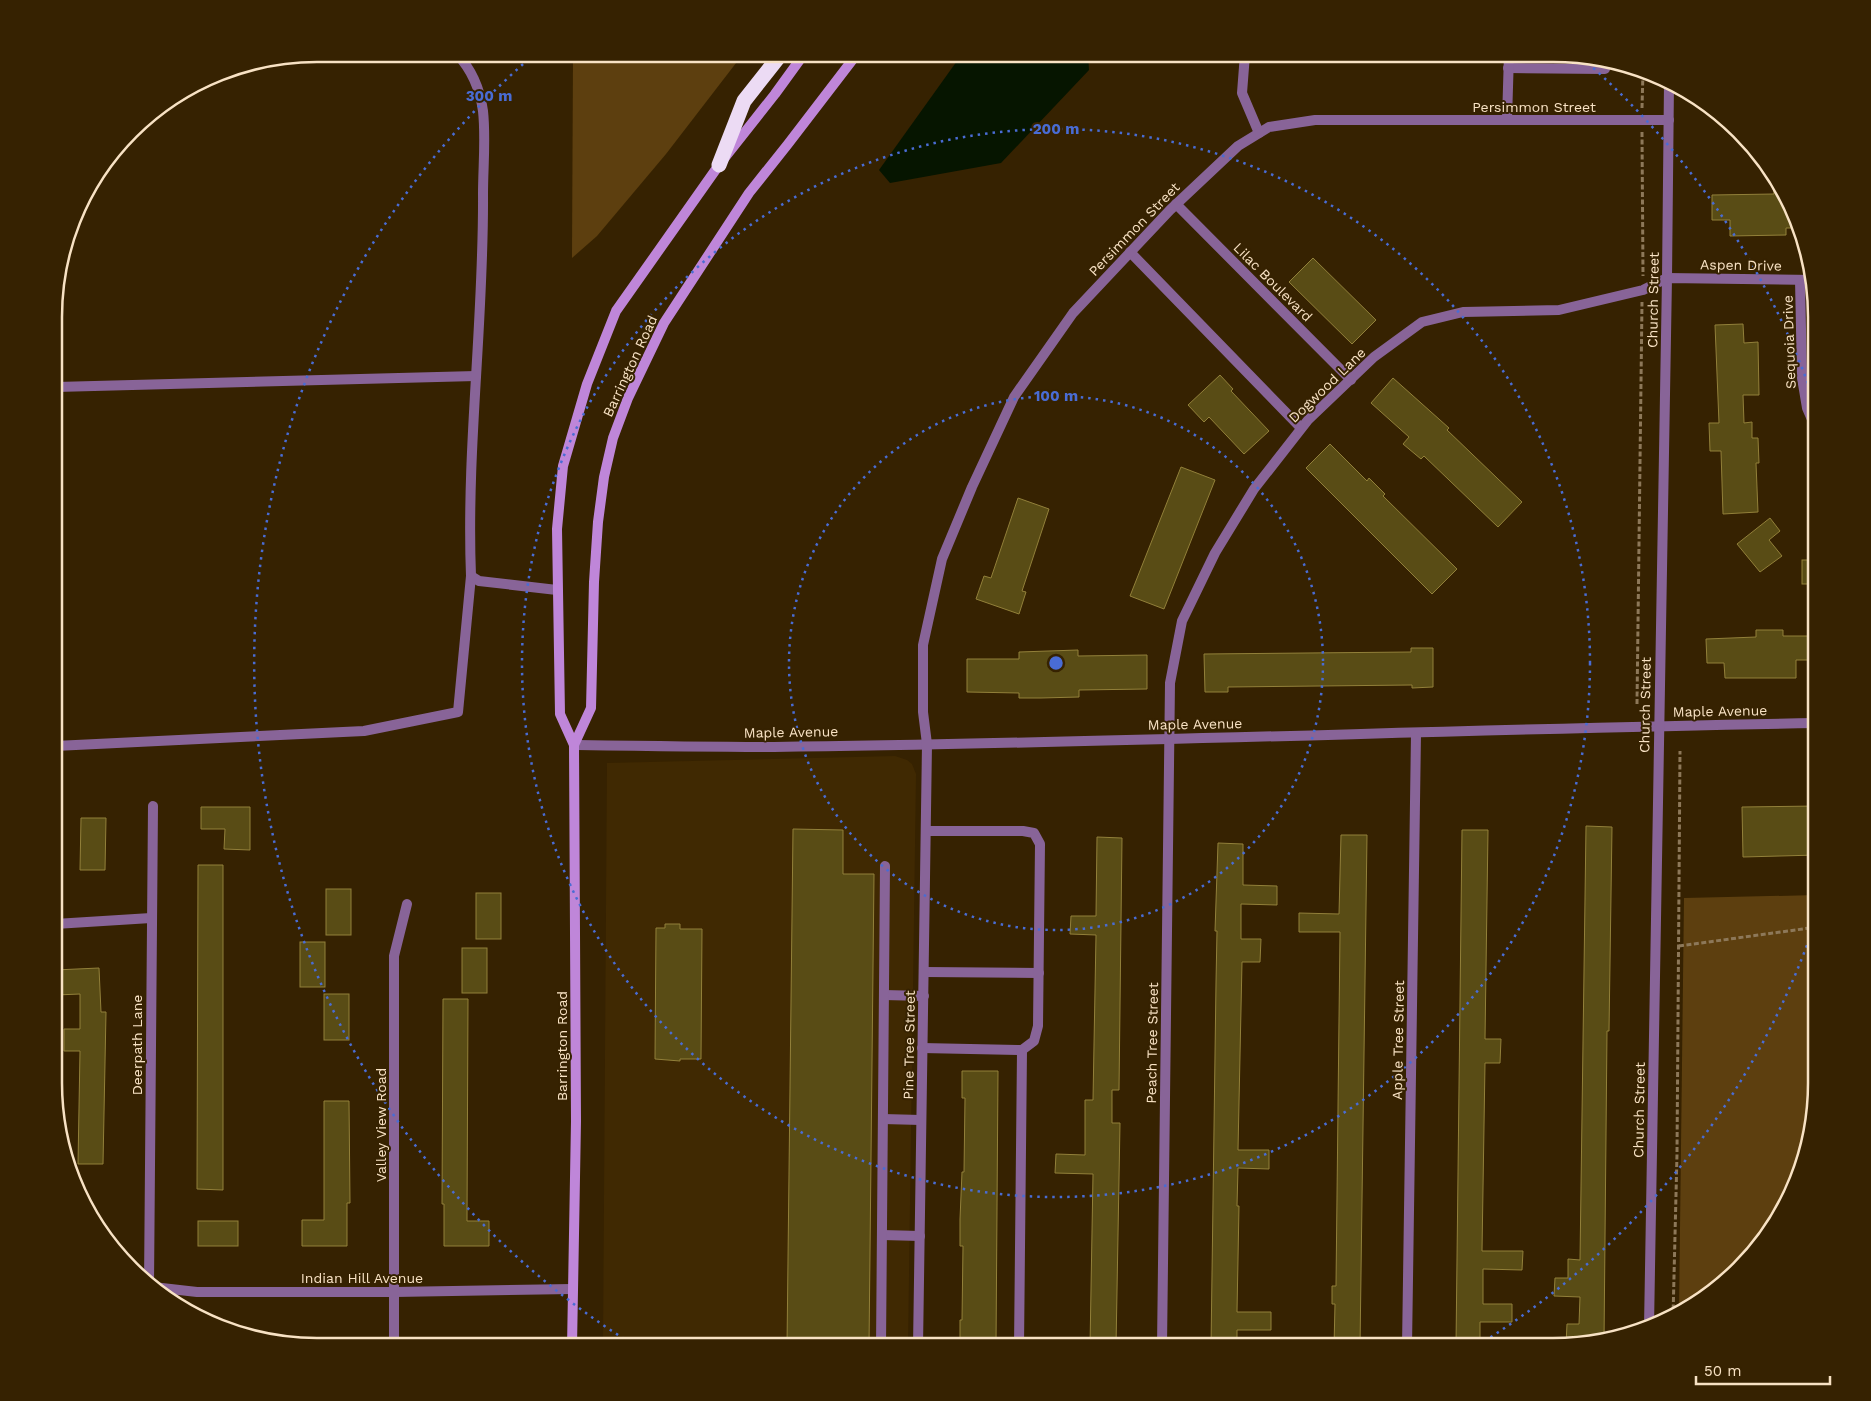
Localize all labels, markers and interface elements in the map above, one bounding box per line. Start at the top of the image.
text: 300 m [466,87,512,105]
street label: Persimmon Street [1472,99,1596,115]
text: 200 m [1033,120,1079,138]
street label: Persimmon Street [1085,179,1183,279]
street label: Lilac Boulevard [1230,239,1316,325]
street label: Church Street [1644,252,1662,348]
street label: Aspen Drive [1700,256,1782,274]
street label: Sequoia Drive [1779,295,1799,389]
street label: Barrington Road [599,313,661,419]
street label: Dogwood Lane [1285,344,1369,426]
text: 100 m [1034,387,1078,405]
centre of rings [1047,654,1065,672]
street label: Church Street [1636,657,1654,753]
street label: Maple Avenue [1673,702,1767,720]
street label: Maple Avenue [1148,715,1242,733]
street label: Maple Avenue [744,723,838,741]
street label: Apple Tree Street [1389,980,1407,1100]
street label: Peach Tree Street [1143,982,1161,1104]
street label: Pine Tree Street [900,990,918,1100]
street label: Barrington Road [554,991,570,1101]
street label: Deerpath Lane [129,995,145,1095]
street label: Church Street [1630,1062,1648,1158]
street label: Valley View Road [373,1068,389,1182]
street label: Indian Hill Avenue [301,1270,423,1286]
scale bar [1696,1354,1830,1386]
text: 50 m [1704,1362,1741,1380]

